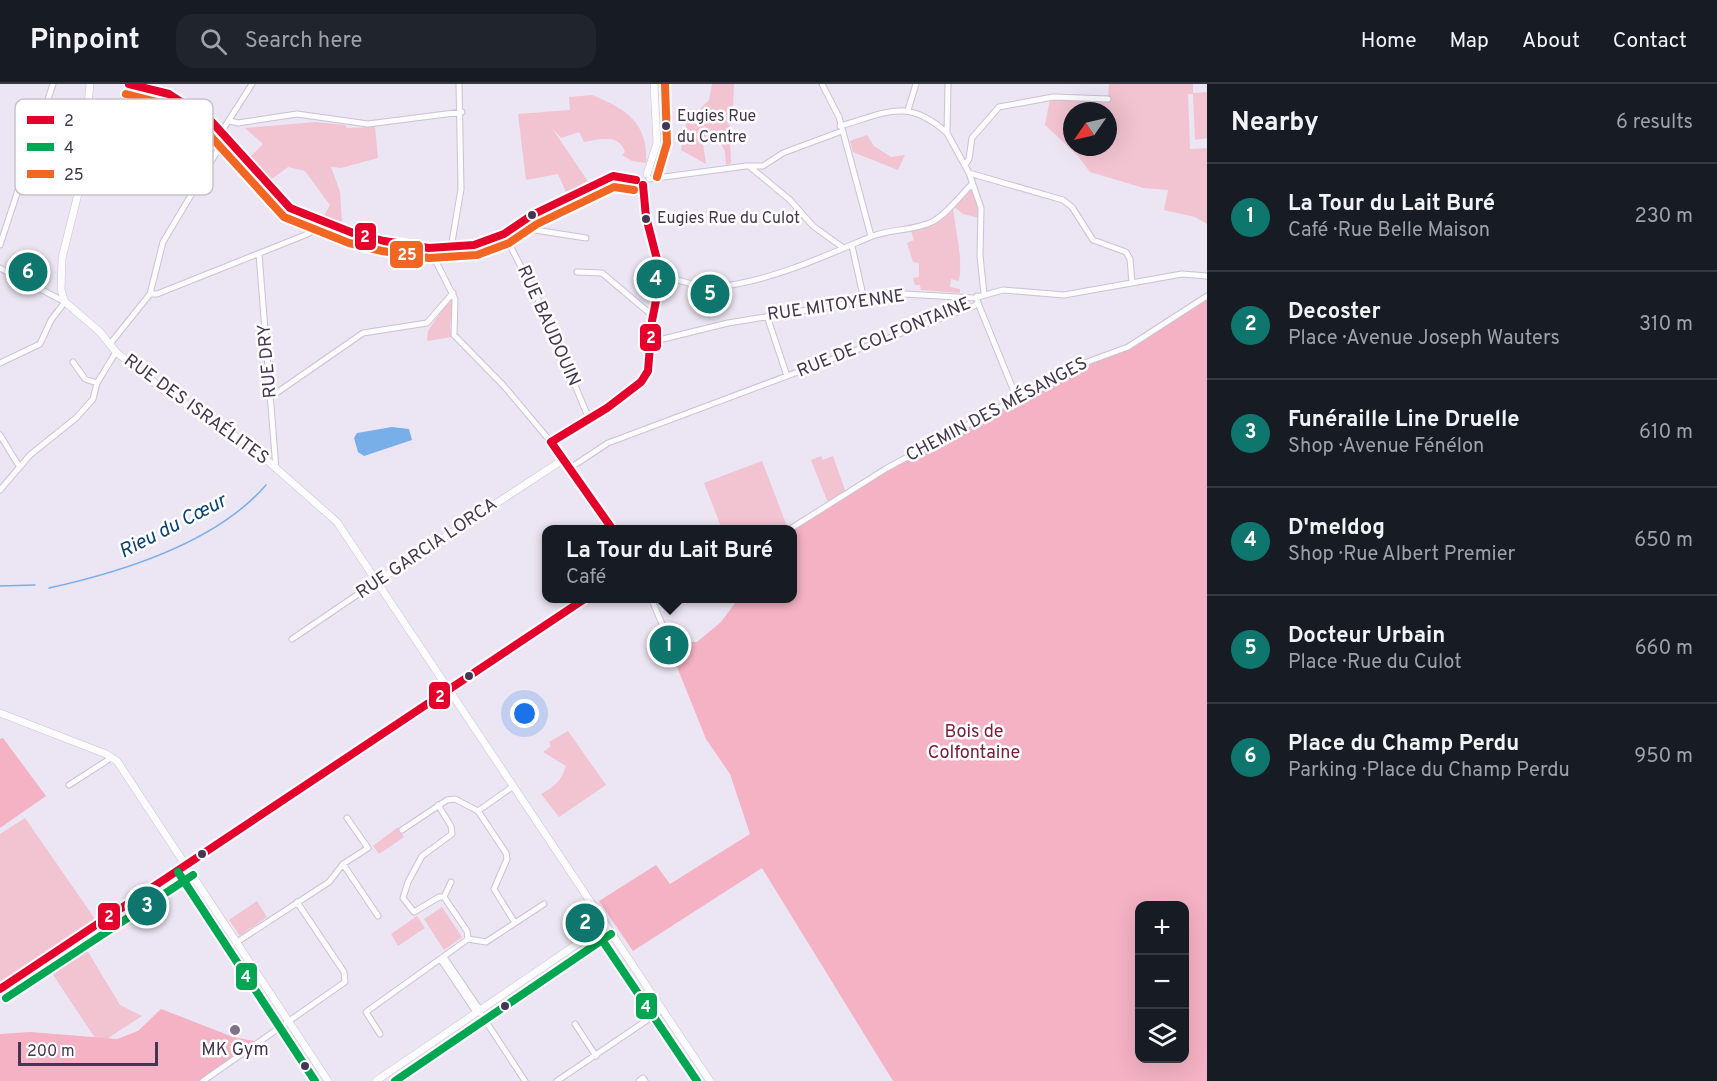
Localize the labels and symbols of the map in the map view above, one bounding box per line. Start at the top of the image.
legend [15,99,213,195]
north arrow [1063,102,1117,156]
place label: Eugies Rue du Centre [677,107,756,148]
text: 2 [64,112,74,132]
marker: Eugies Rue du Centre [660,120,672,132]
text: 4 [64,139,74,159]
text: 25 [64,166,84,186]
unlabelled marker [526,209,538,221]
place label: Eugies Rue du Culot [657,209,800,229]
marker: Eugies Rue du Culot [640,213,652,225]
line badge: 2 [354,222,377,251]
text: 2 [360,228,370,248]
line badge: 25 [389,240,424,269]
text: 25 [397,246,417,266]
pin: 6 [9,250,48,294]
pin: 4 [636,256,676,302]
street label: RUE BAUDOUIN [511,262,585,390]
pin: 5 [690,272,730,316]
street label: RUE MITOYENNE [766,285,906,327]
street label: RUE DE COLFONTAINE [794,293,974,383]
street label: RUE DRY [253,323,283,399]
line badge: 2 [639,323,662,352]
text: 2 [646,329,656,349]
street label: RUE DES ISRAÉLITES [119,348,274,470]
street label: CHEMIN DES MÉSANGES [901,351,1092,468]
water label: Rieu du Cœur [115,488,233,565]
street label: RUE GARCIA LORCA [352,493,502,605]
pin: 1 [650,622,688,668]
unlabelled marker [463,670,475,682]
line badge: 2 [428,681,451,710]
text: 2 [435,688,445,708]
your location [510,699,539,728]
park label: Bois de Colfontaine [928,721,1020,765]
unlabelled marker [196,848,208,860]
pin: 3 [128,884,166,928]
pin: 2 [566,900,604,946]
line badge: 2 [97,902,121,931]
text: 2 [104,908,114,928]
line badge: 4 [235,962,258,991]
text: 4 [241,968,251,988]
line badge: 4 [635,992,658,1020]
text: 4 [641,998,651,1018]
unlabelled marker [499,1000,511,1012]
marker: MK Gym [228,1023,242,1037]
scale bar [18,1039,158,1066]
place label: MK Gym [201,1039,269,1062]
unlabelled marker [299,1060,311,1072]

